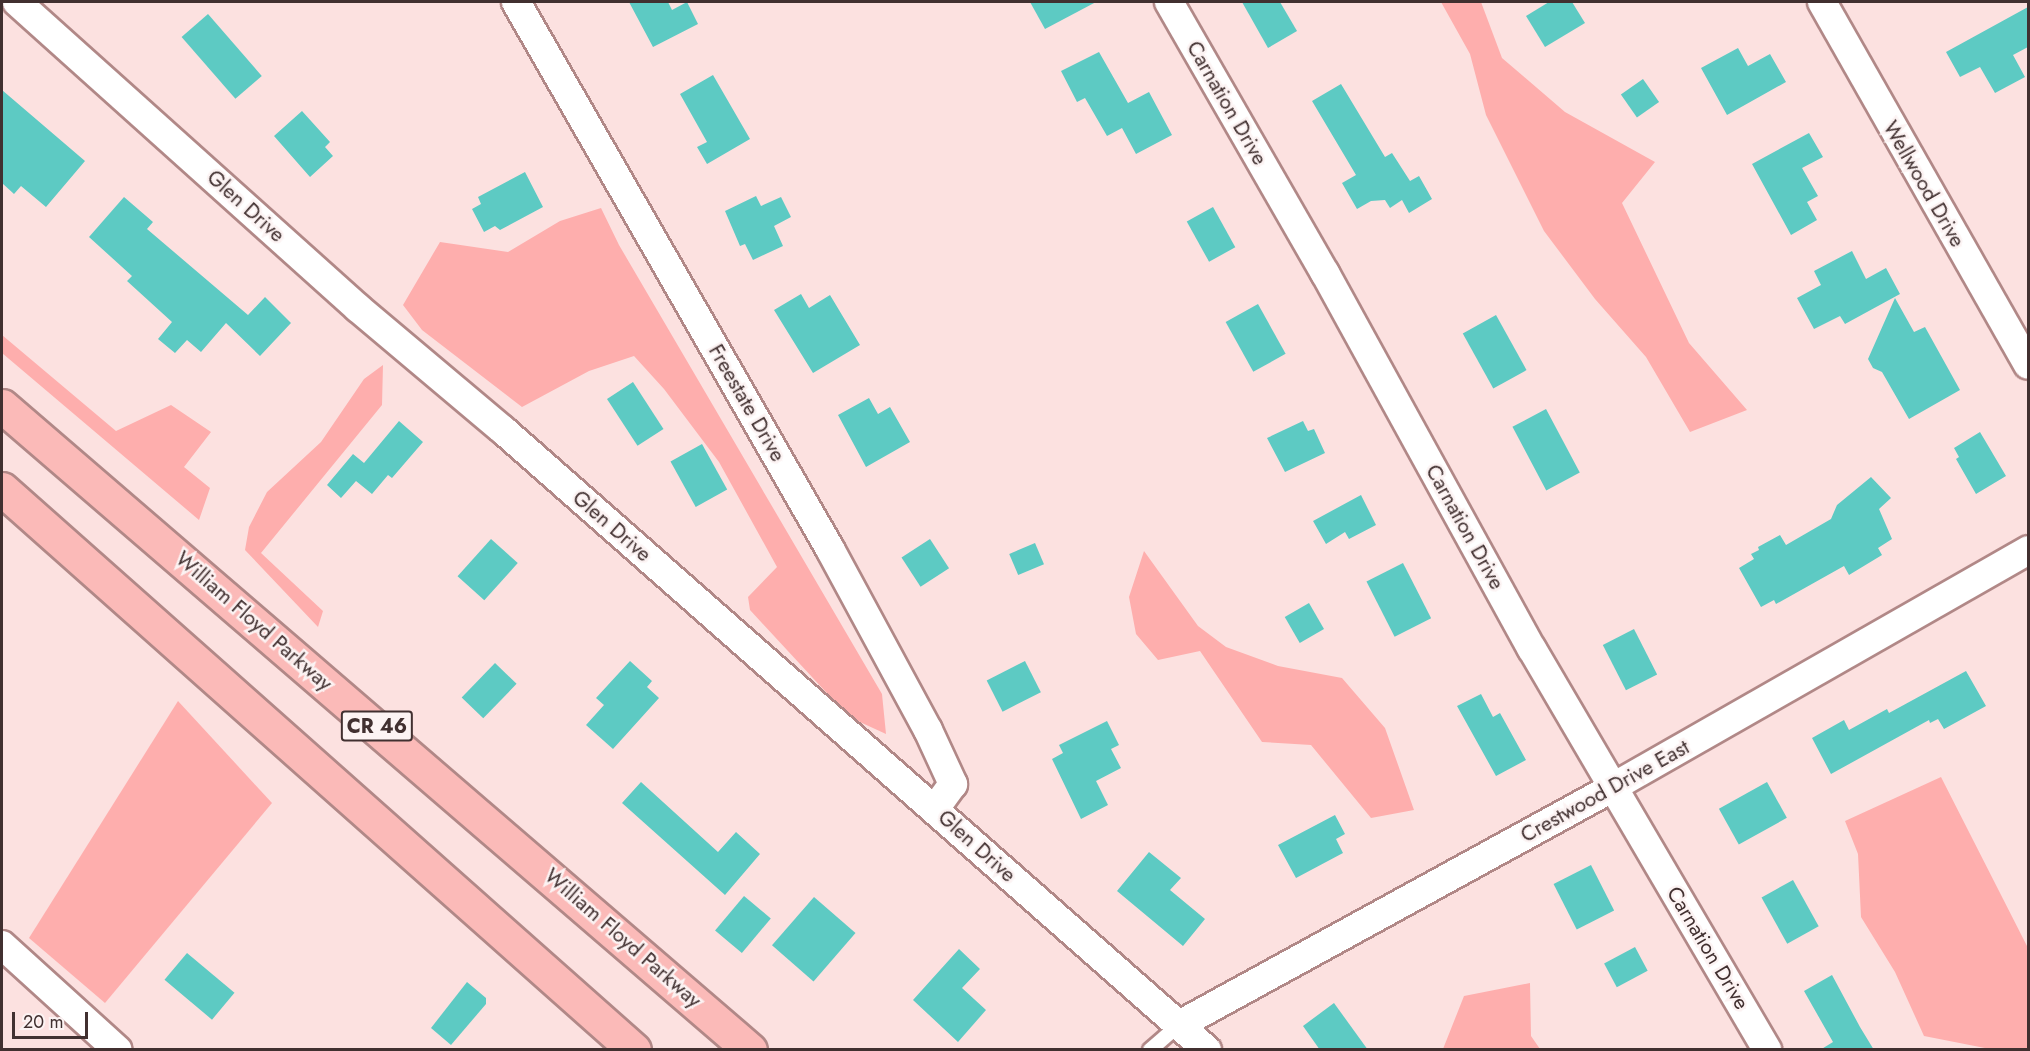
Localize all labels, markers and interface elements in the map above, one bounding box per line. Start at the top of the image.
street label: Carnation Drive [1181,37,1273,169]
street label: Wellwood Drive [1878,116,1970,252]
street label: Glen Drive [202,165,290,247]
street label: Freestate Drive [703,340,791,466]
street label: Carnation Drive [1420,460,1510,594]
street label: Glen Drive [568,485,656,567]
street label: William Floyd Parkway [170,546,338,696]
road number: CR 46 [340,709,415,743]
street label: Crestwood Drive East [1516,734,1694,848]
street label: Glen Drive [933,805,1021,887]
street label: William Floyd Parkway [539,863,707,1013]
street label: Carnation Drive [1661,882,1755,1014]
scale bar [15,1000,92,1038]
text: 20 m [23,1009,63,1035]

